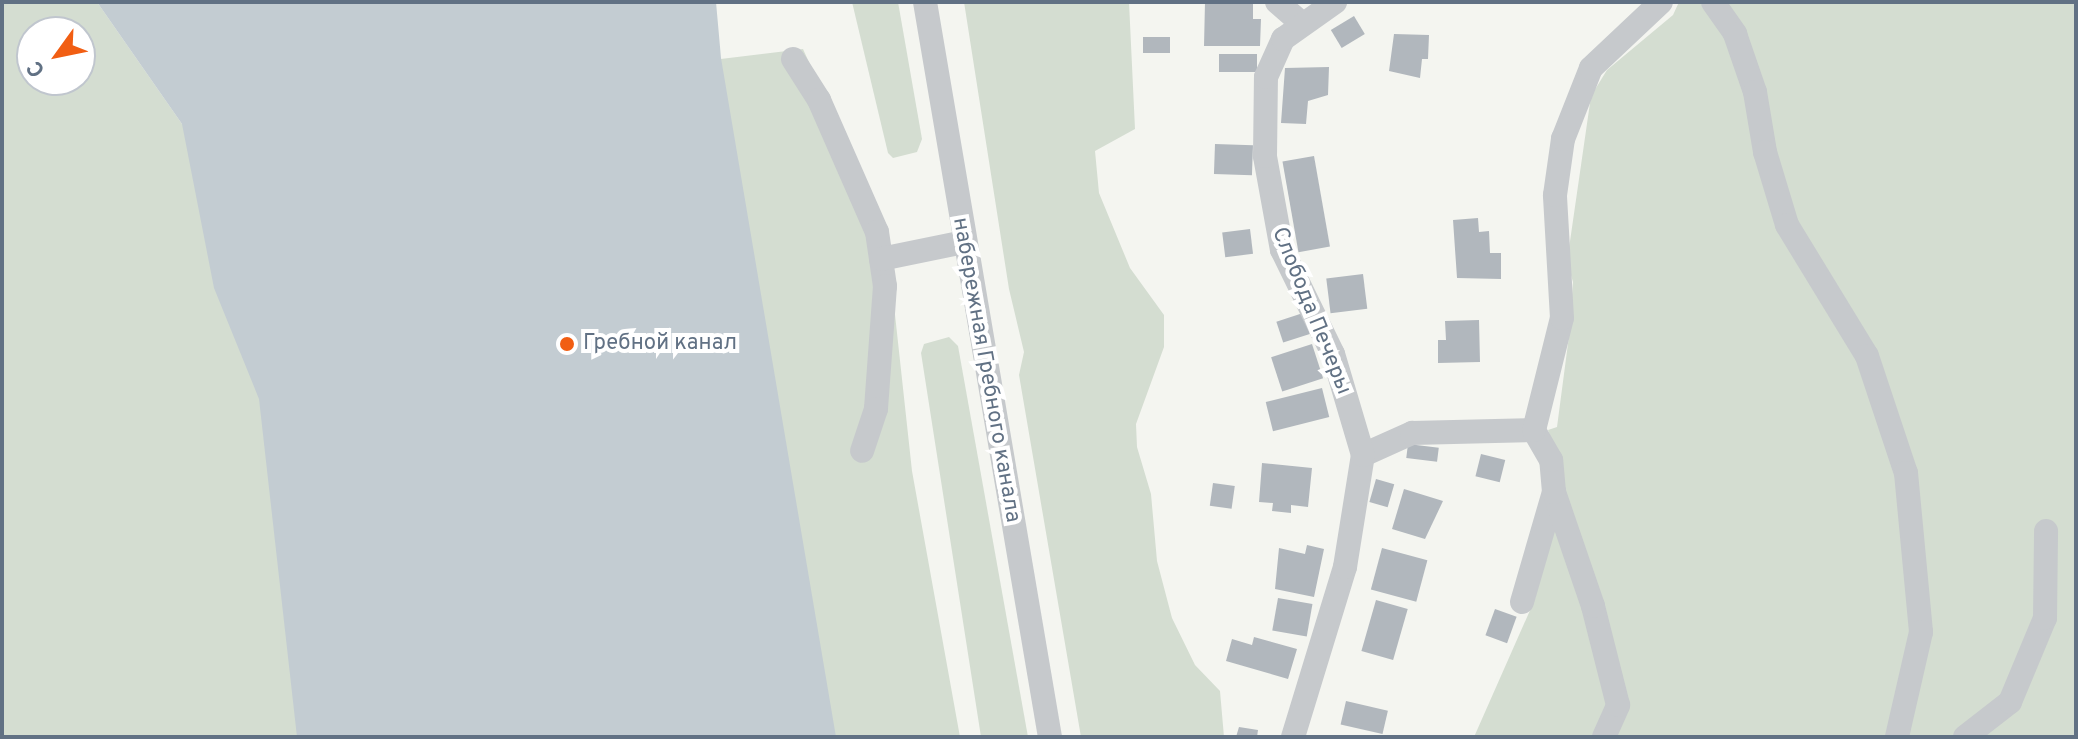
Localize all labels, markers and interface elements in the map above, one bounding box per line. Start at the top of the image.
north arrow [16,16,96,96]
text: С [22,55,52,82]
street label: набережная Гребного канала [946,216,1026,524]
street label: Слобода Печеры [1265,223,1357,399]
place label: Гребной канал [583,331,737,357]
marker: Гребной канал [558,335,576,353]

